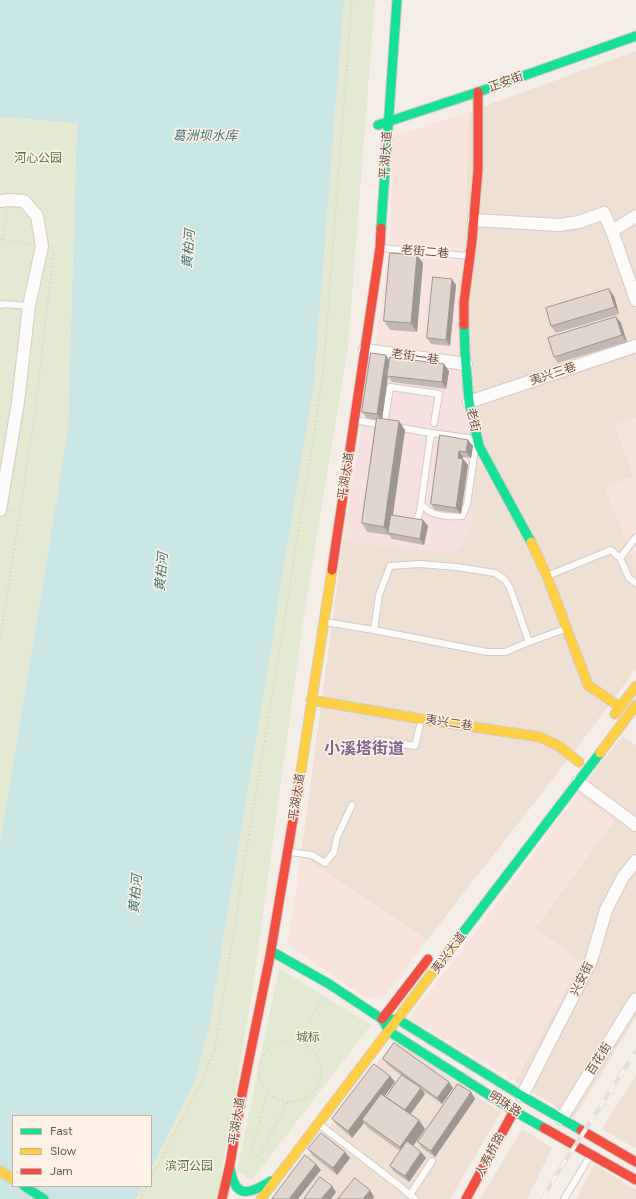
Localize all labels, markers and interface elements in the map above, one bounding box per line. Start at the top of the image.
street label: 正安街 [487,69,525,95]
water label: 葛洲坝水库 [173,128,237,144]
street label: 平湖大道 [377,131,395,179]
park label: 河心公园 [14,151,62,165]
water label: 黄柏河 [180,229,198,269]
street label: 老街二巷 [400,243,450,261]
street label: 老街一巷 [390,347,440,367]
street label: 夷兴三巷 [528,359,578,389]
street label: 老街 [463,407,483,433]
street label: 平湖大道 [335,451,357,501]
water label: 黄柏河 [153,552,171,592]
street label: 夷兴二巷 [424,712,474,734]
district label: 小溪塔街道 [324,739,404,759]
street label: 平湖大道 [286,772,308,822]
water label: 黄柏河 [127,874,145,914]
street label: 夷兴大道 [429,929,469,977]
street label: 兴安街 [568,960,596,998]
park label: 城标 [296,1030,320,1044]
street label: 百花街 [583,1040,615,1078]
street label: 明珠路 [486,1088,524,1120]
street label: 平湖大道 [226,1096,248,1146]
legend [12,1115,152,1187]
text: Fast [50,1124,73,1138]
street label: 人寿桥路 [472,1130,508,1180]
text: Slow [50,1144,76,1158]
park label: 滨河公园 [165,1159,213,1173]
text: Jam [50,1164,73,1178]

